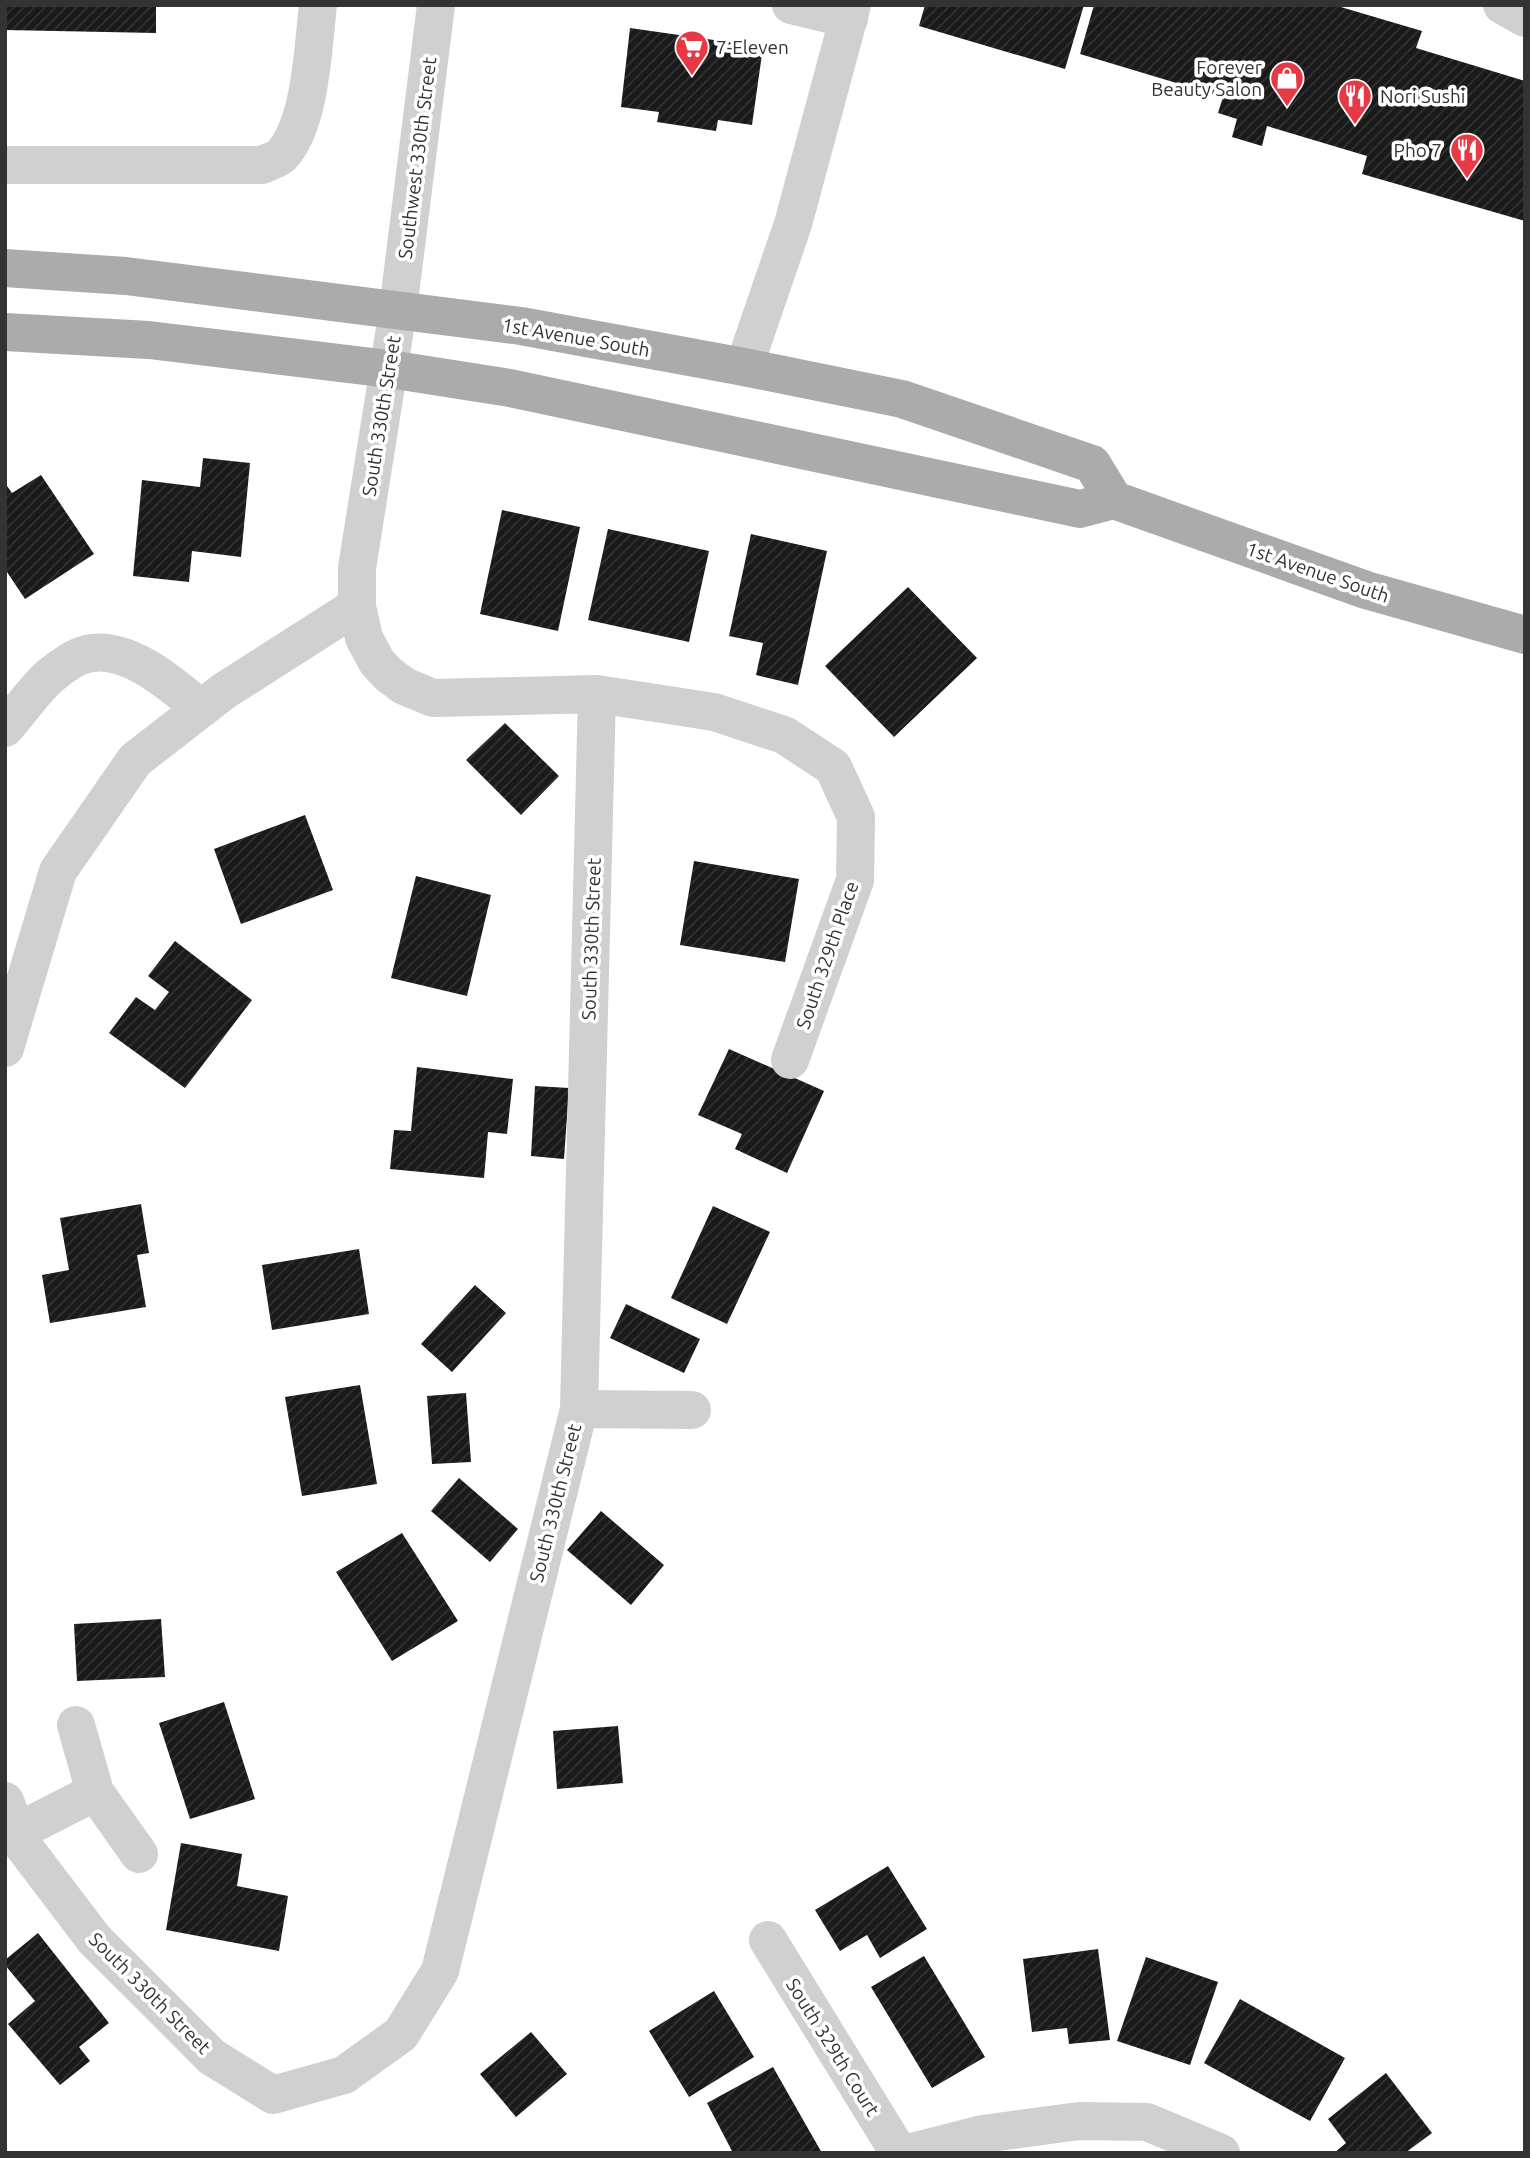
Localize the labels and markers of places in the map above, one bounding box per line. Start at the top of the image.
supermarket icon: 7-Eleven [673,28,711,77]
place label: 7-Eleven [716,36,789,58]
place label: Forever Beauty Salon [1151,56,1262,100]
shop icon: Forever Beauty Salon [1268,59,1306,108]
restaurant icon: Nori Sushi [1336,77,1374,126]
place label: Nori Sushi [1380,85,1465,107]
restaurant icon: Pho 7 [1448,131,1486,180]
place label: Pho 7 [1394,139,1442,161]

